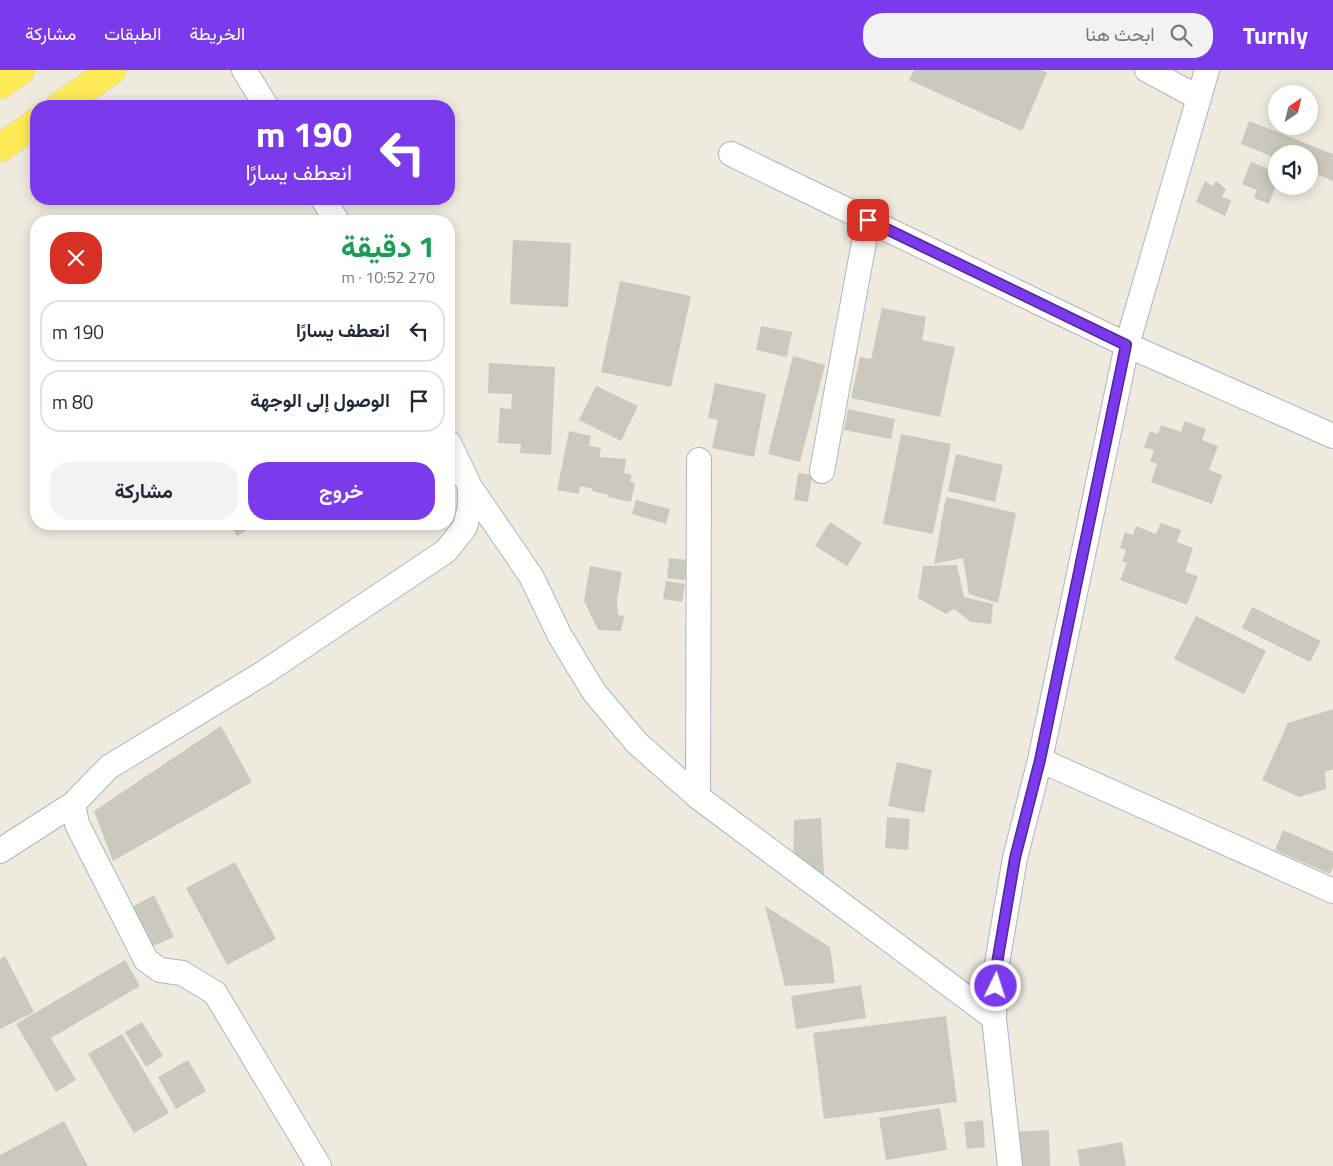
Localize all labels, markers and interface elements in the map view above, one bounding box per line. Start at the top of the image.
search box [863,13,1213,58]
text: Turnly [1243,17,1308,53]
text: ابحث هنا [1085,19,1155,48]
text: مشاركة [25,20,76,47]
text: الطبقات [104,20,161,47]
text: الخريطة [189,20,245,47]
icon: search [1167,21,1195,49]
north arrow [1268,85,1318,135]
map controls [1268,85,1318,195]
text: 190 m [256,107,352,161]
icon: left [370,120,435,185]
button: sound [1268,145,1318,195]
text: انعطف يسارًا [246,155,352,189]
pin [847,199,889,241]
icon: arrive [854,206,882,234]
text: 1 دقيقة [341,223,435,269]
button: close [50,232,102,284]
text: 270 m · 10:52 [341,265,435,289]
text: انعطف يسارًا [296,315,390,344]
text: 190 m [52,317,104,346]
icon: left [405,317,433,345]
text: الوصول إلى الوجهة [250,385,390,414]
text: 80 m [52,387,93,416]
icon: arrive [405,387,433,415]
button: مشاركة [50,462,238,520]
button: خروج [248,462,435,520]
position arrow [969,959,1021,1011]

